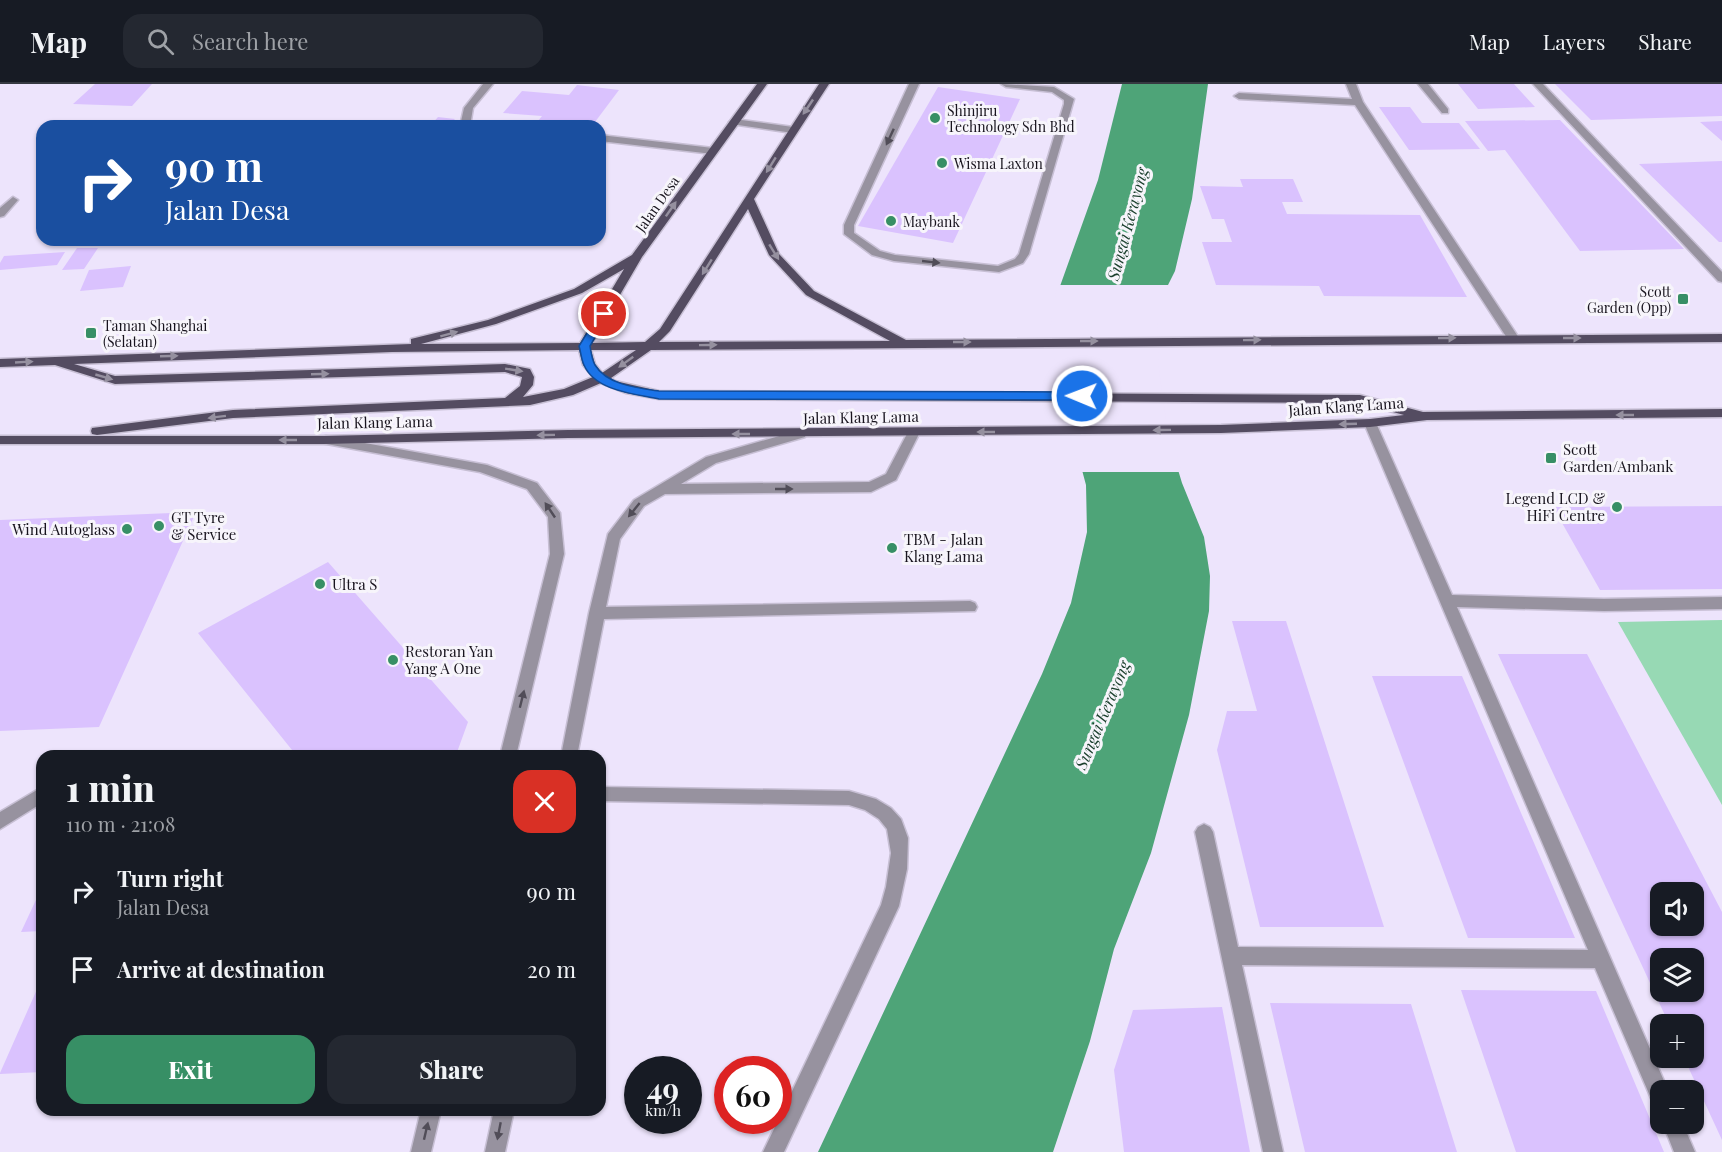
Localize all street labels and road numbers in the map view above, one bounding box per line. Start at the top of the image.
street label: Jalan Desa [630,172,683,237]
street label: Jalan Klang Lama [1287,392,1405,420]
street label: Jalan Klang Lama [802,406,919,428]
street label: Jalan Klang Lama [316,411,433,433]

